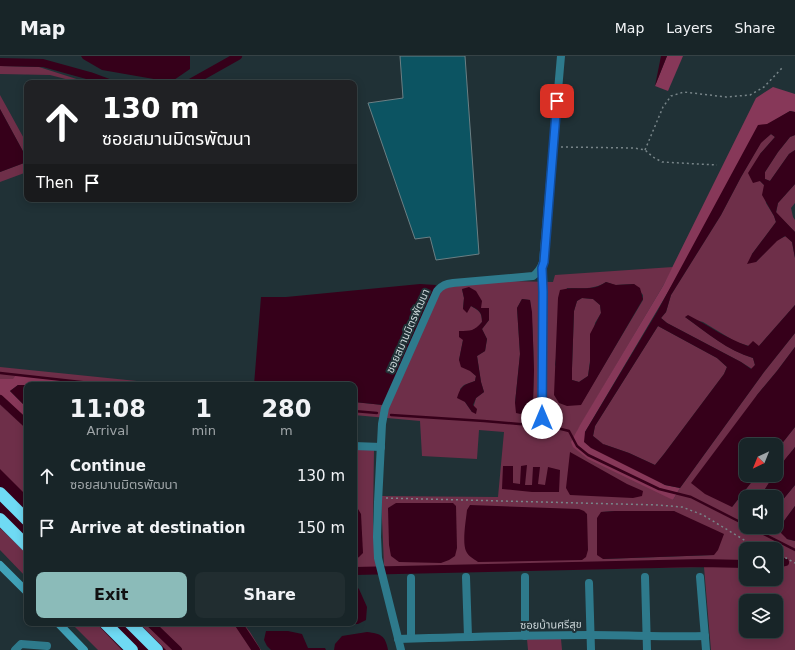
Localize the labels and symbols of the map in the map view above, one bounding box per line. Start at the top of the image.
pin [540,84,574,118]
street label: ซอยสมานมิตรพัฒนา [384,287,432,375]
position arrow [521,397,563,439]
north arrow [739,438,783,482]
street label: ซอยบ้านศรีสุข [520,618,582,632]

